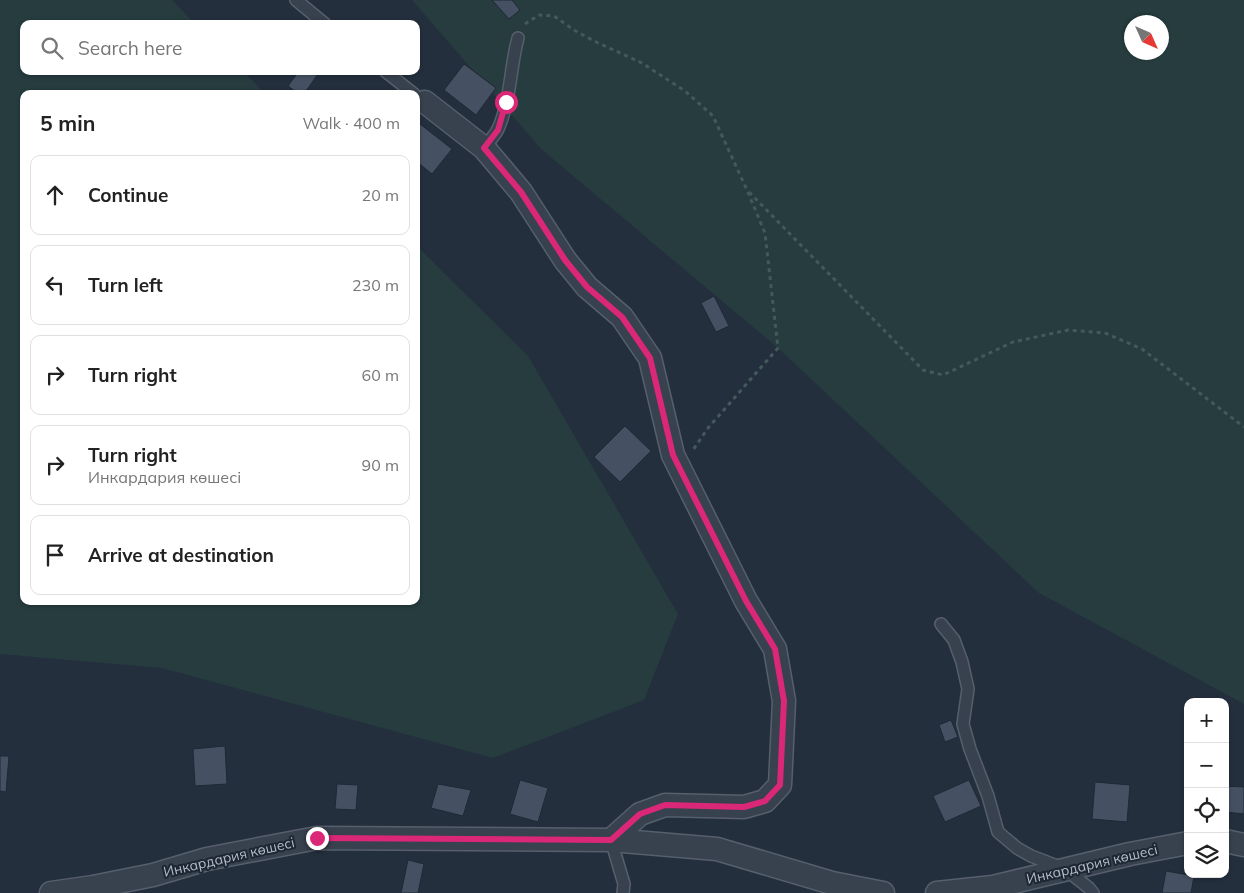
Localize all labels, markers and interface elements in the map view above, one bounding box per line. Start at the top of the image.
north arrow [1124,15,1169,60]
search box [20,20,420,75]
icon: search [38,34,66,62]
text: Search here [78,36,182,60]
route start [495,91,518,114]
text: 5 min [40,110,95,136]
text: Walk · 400 m [302,113,400,133]
icon: ahead [41,181,69,209]
text: Continue [88,183,168,207]
text: 20 m [362,185,399,205]
icon: left [41,271,69,299]
text: Turn left [88,273,163,297]
text: 230 m [352,275,399,295]
icon: right [41,361,69,389]
text: Turn right [88,363,177,387]
text: 60 m [362,365,399,385]
text: Turn right [88,443,177,467]
icon: right [41,451,69,479]
text: 90 m [362,455,399,475]
text: Инкардария көшесі [88,467,241,487]
icon: arrive [41,541,69,569]
text: Arrive at destination [88,543,274,567]
map controls [1184,698,1229,878]
button: + [1184,698,1229,743]
button: − [1184,743,1229,788]
button: locate [1184,788,1229,833]
route end [306,827,329,850]
street label: Инкардария көшесі [162,833,296,881]
button: layers [1184,833,1229,878]
street label: Инкардария көшесі [1025,840,1159,888]

